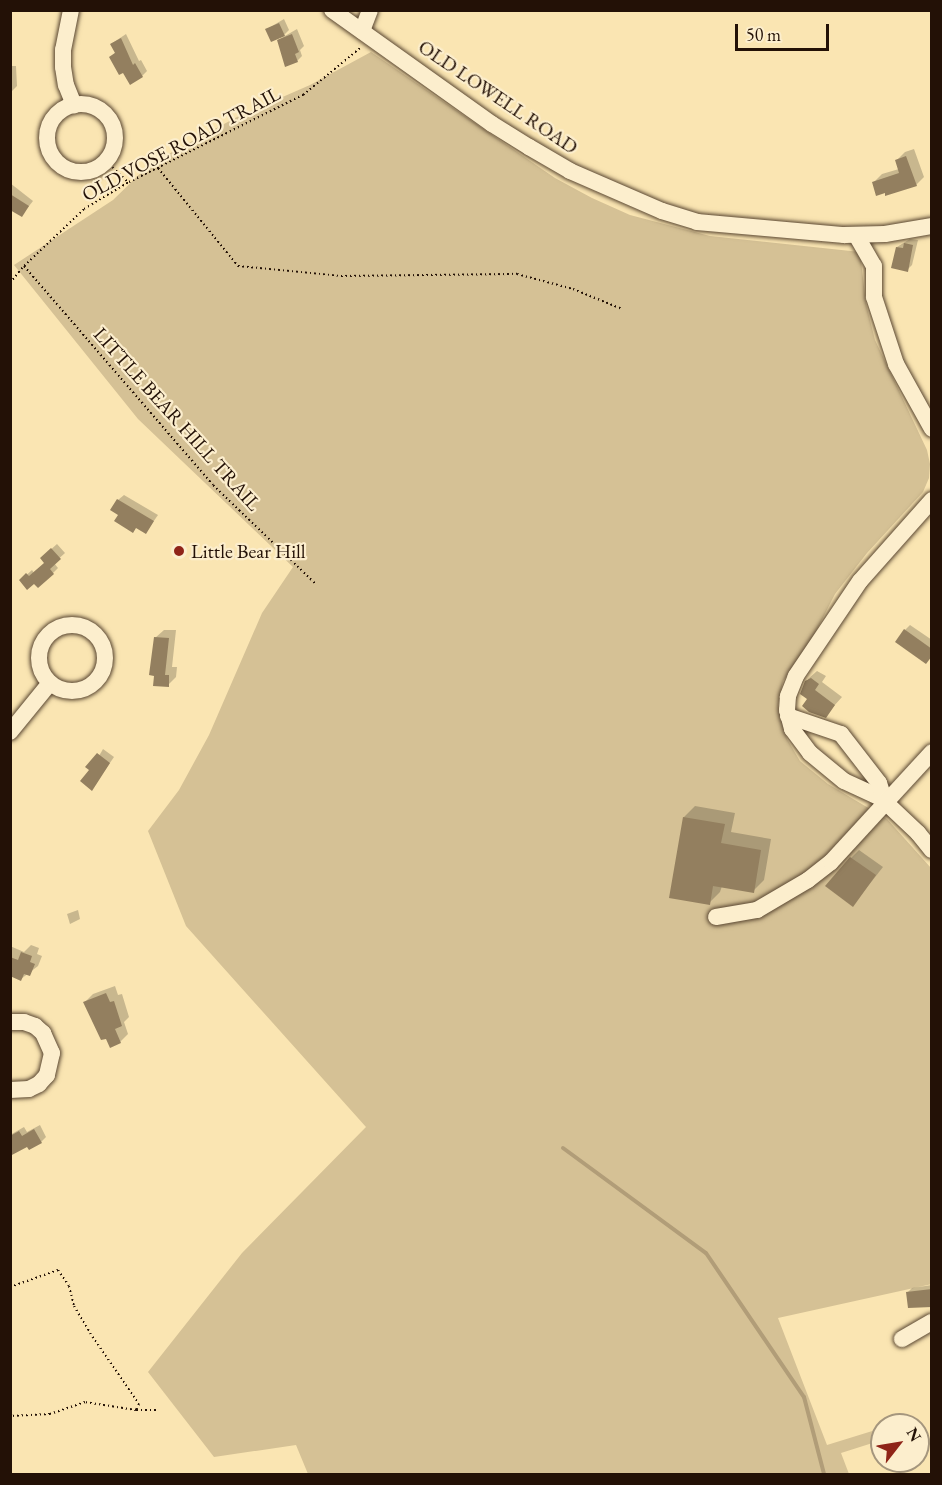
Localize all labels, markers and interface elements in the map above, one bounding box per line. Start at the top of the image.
scale bar [738,12,832,50]
text: 50 m [746,23,781,46]
street label: OLD LOWELL ROAD [414,35,582,159]
street label: OLD VOSE ROAD TRAIL [78,81,284,207]
street label: LITTLE BEAR HILL TRAIL [88,322,266,516]
place label: Little Bear Hill [191,539,306,563]
marker: Little Bear Hill [172,544,186,558]
north arrow [870,1413,930,1473]
text: N [902,1424,926,1445]

